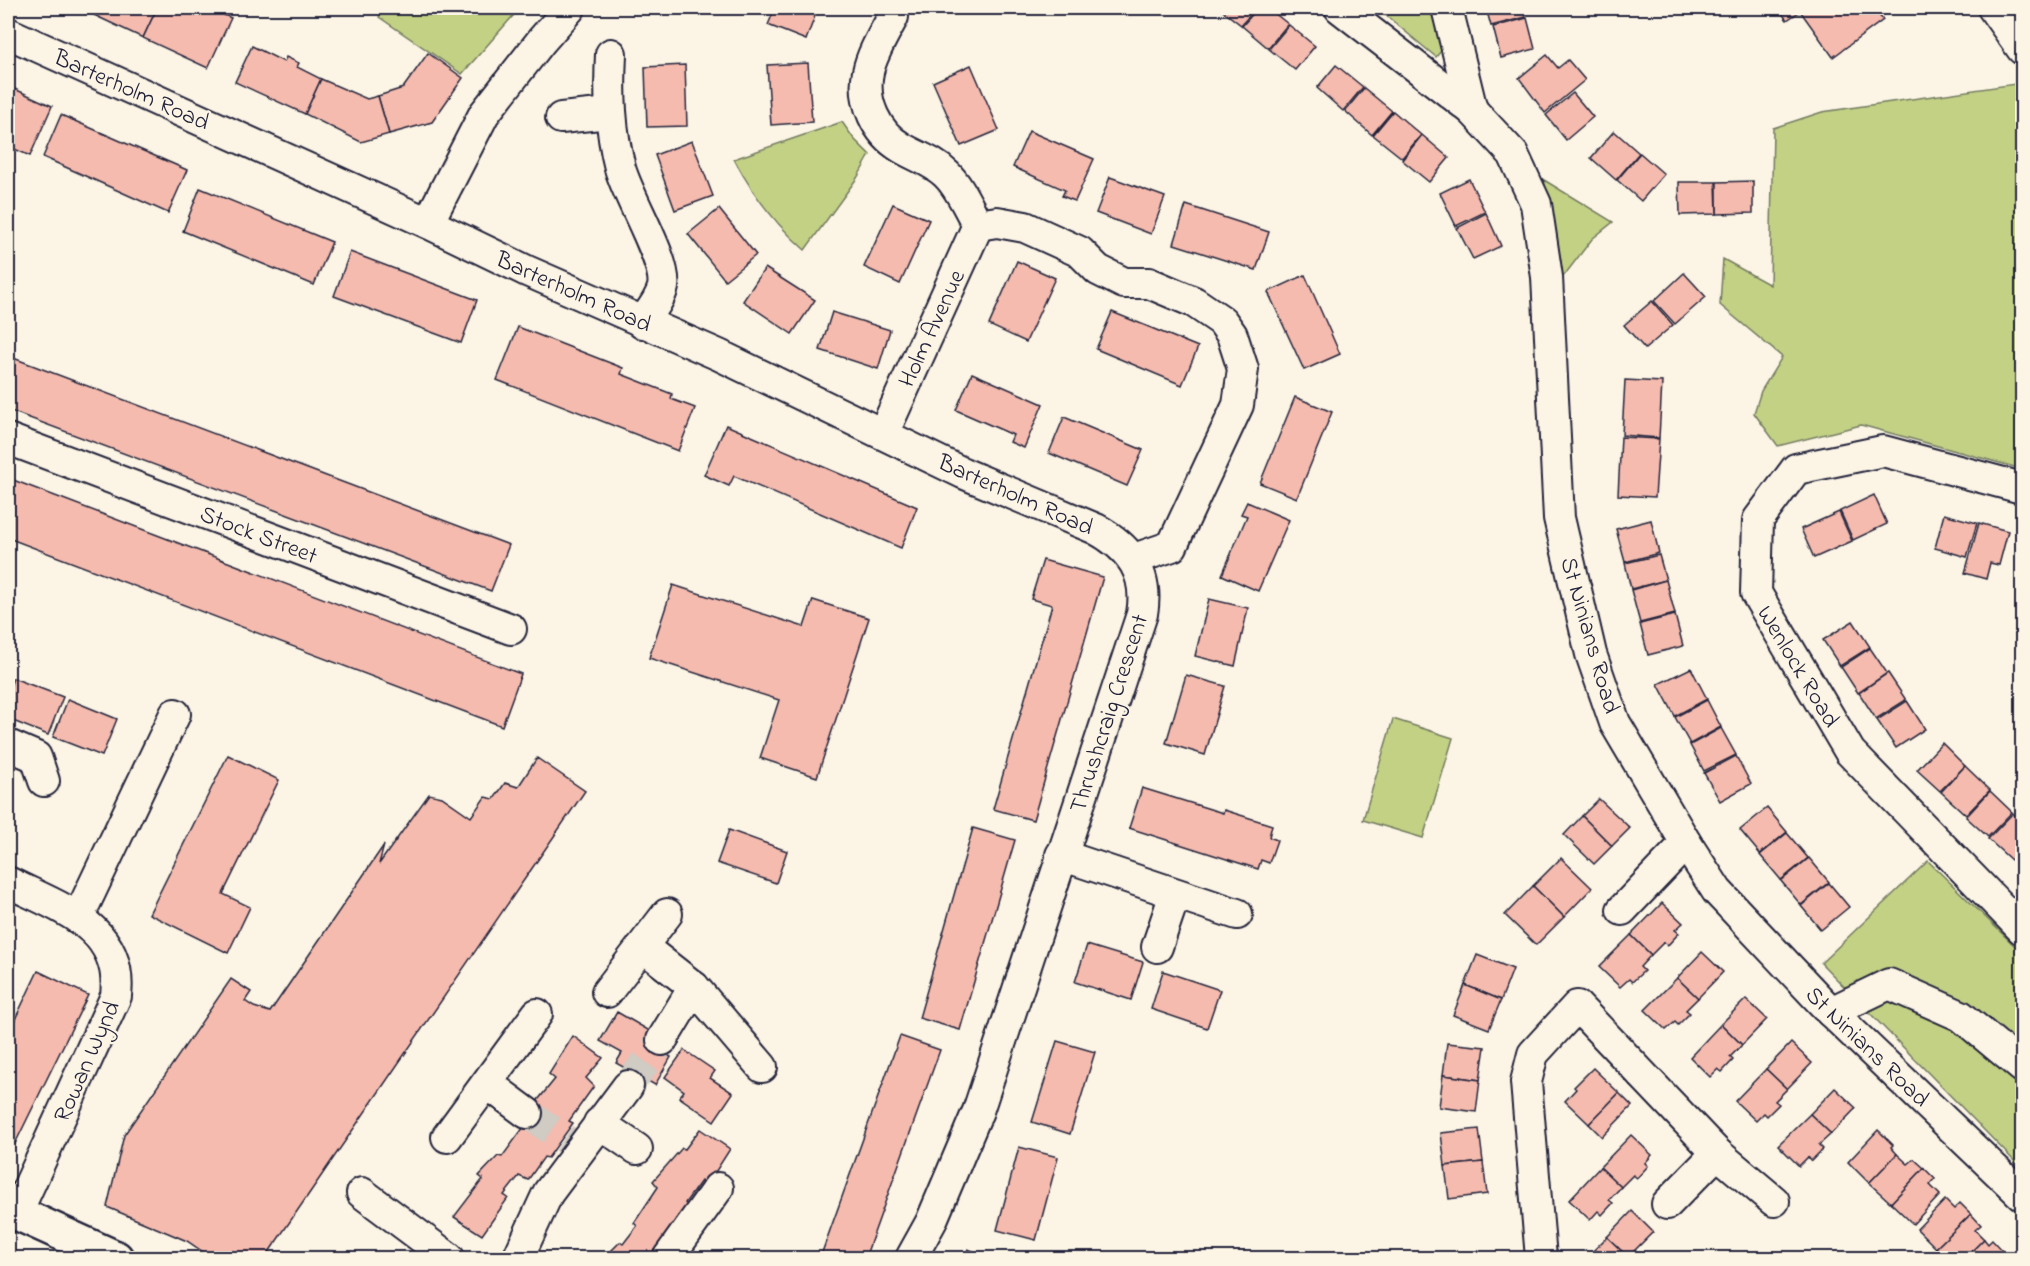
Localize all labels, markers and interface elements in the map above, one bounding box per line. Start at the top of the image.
street label: Barterholm Road [47,41,215,141]
street label: Barterholm Road [489,243,657,343]
street label: Holm Avenue [891,264,976,394]
street label: Barterholm Road [931,446,1099,546]
street label: Stock Street [194,498,322,575]
street label: St Ninians Road [1550,553,1628,719]
street label: Wenlock Road [1747,600,1847,735]
street label: Thrushcraig Crescent [1062,610,1159,818]
street label: St Ninians Road [1796,979,1937,1117]
street label: Rowan Wynd [46,995,132,1129]

